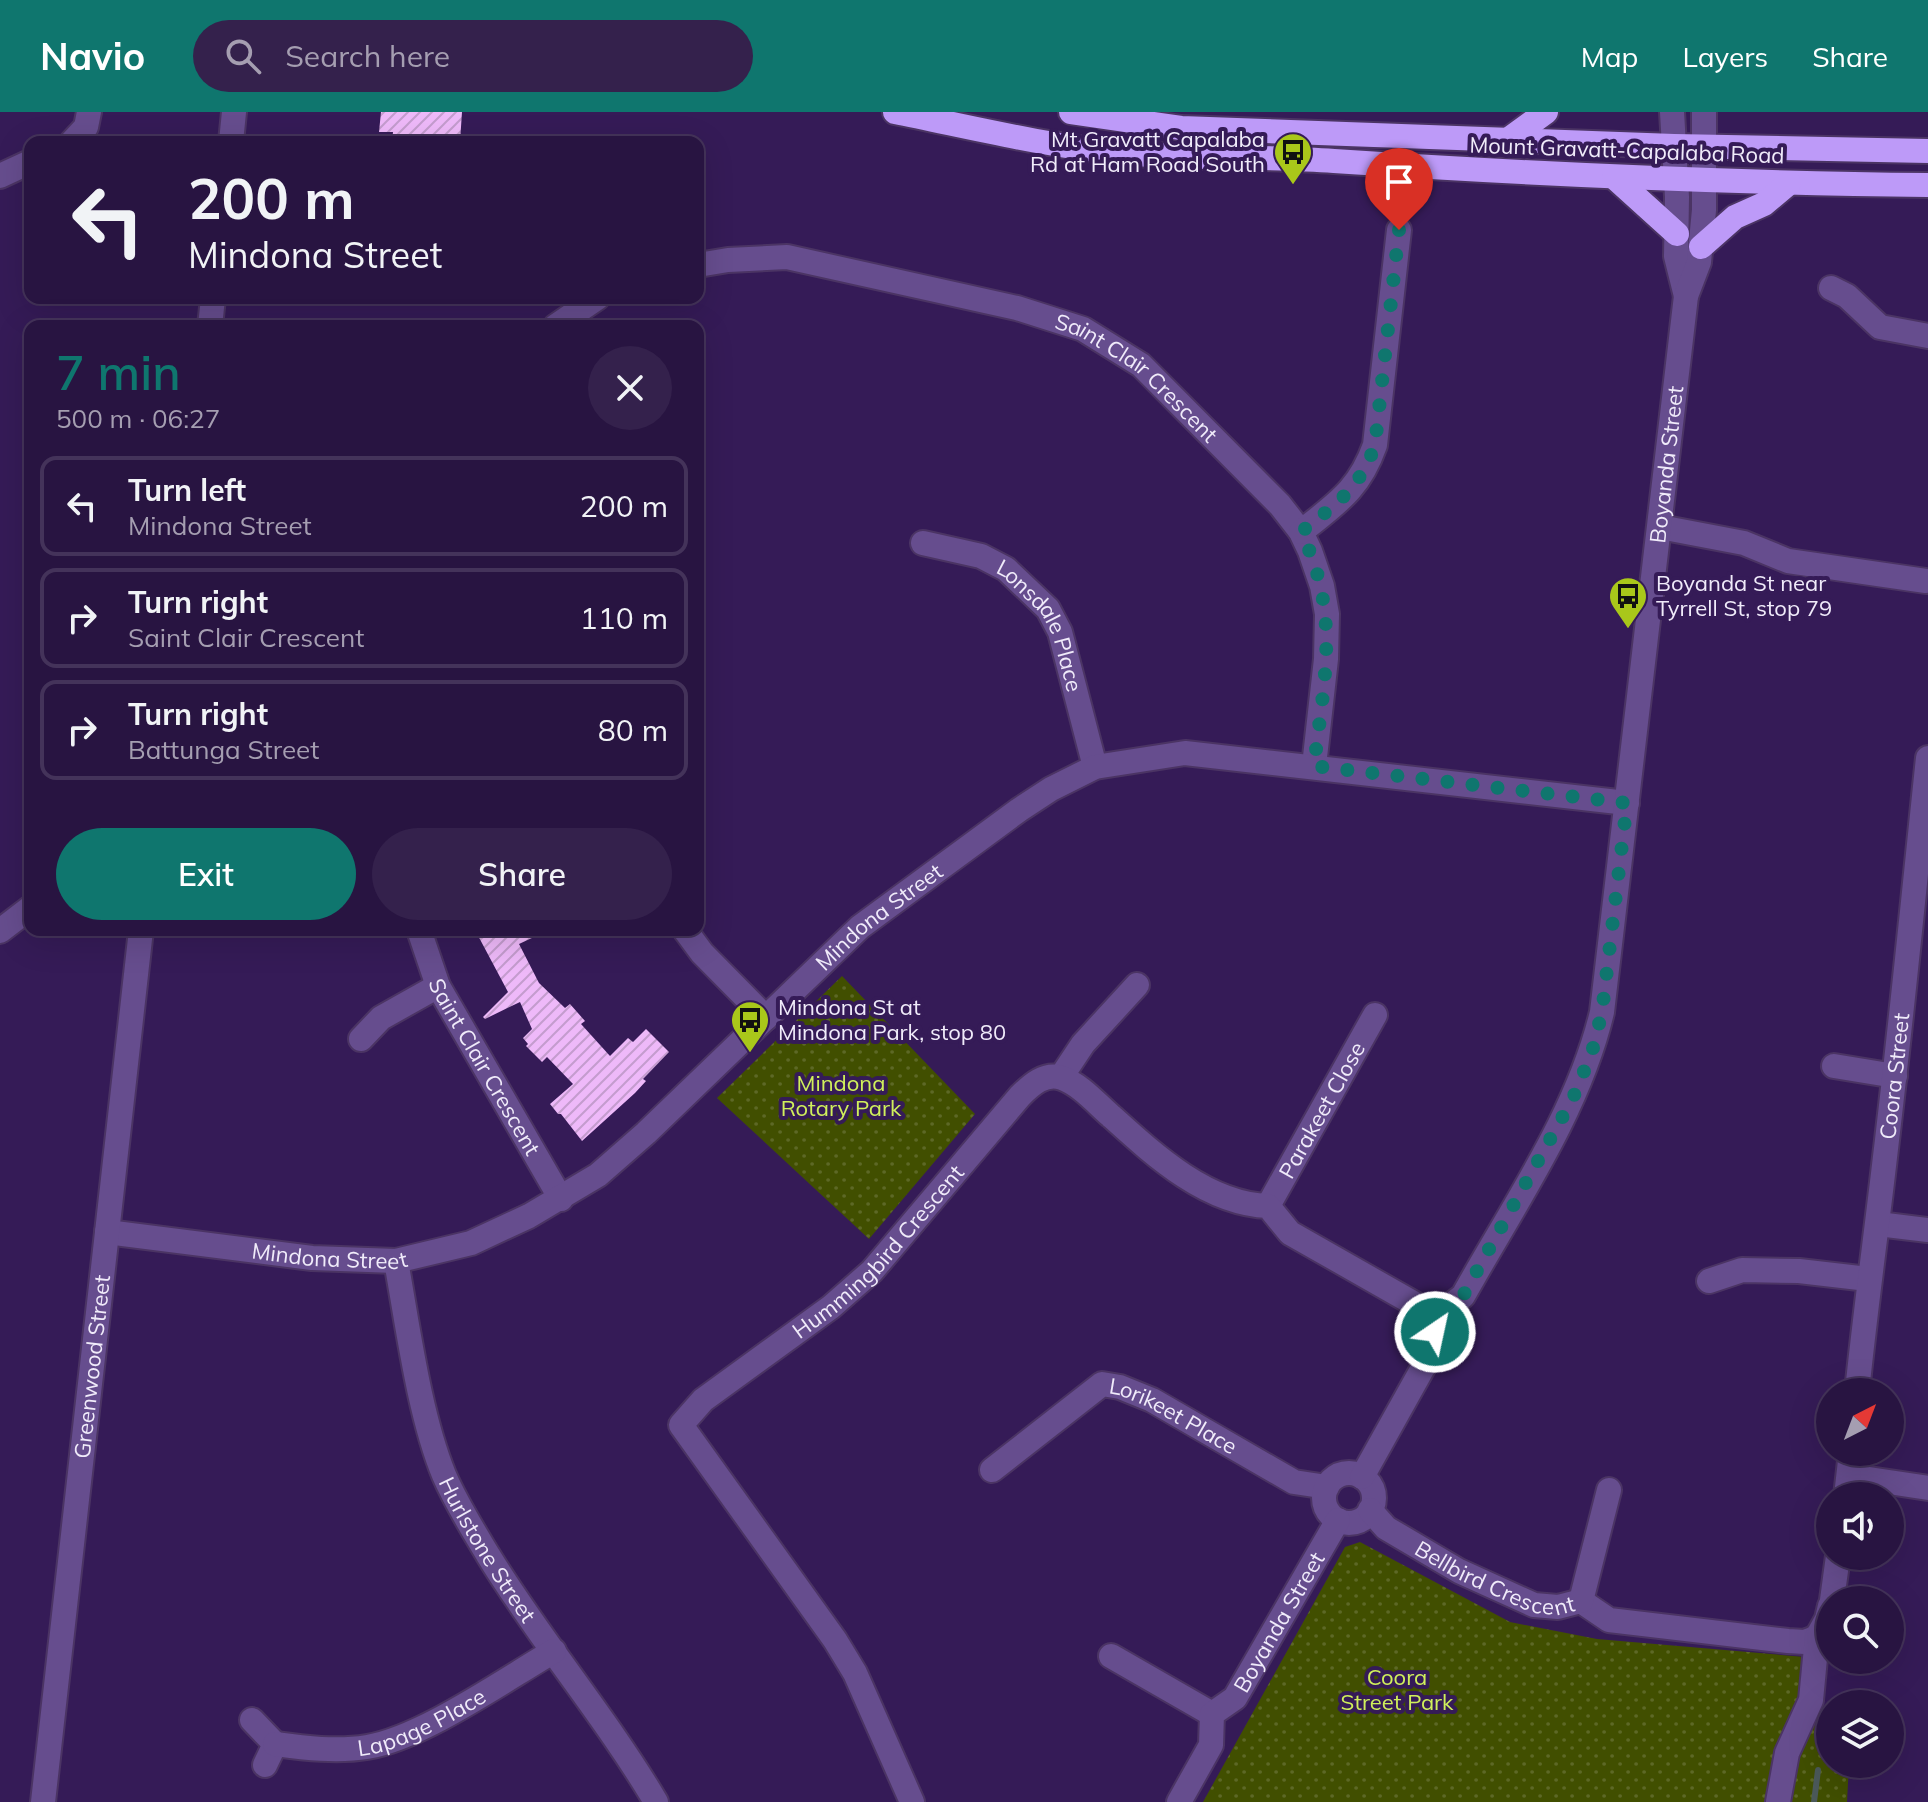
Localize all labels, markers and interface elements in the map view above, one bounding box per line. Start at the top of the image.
search box [193,20,753,92]
text: Navio [40,32,145,80]
icon: search [221,34,265,78]
text: Search here [285,37,450,75]
text: Map [1581,39,1638,74]
text: Layers [1682,39,1768,74]
text: Share [1812,39,1888,74]
place label: Mt Gravatt Capalaba Rd at Ham Road South [1030,125,1265,178]
bus stop icon: Mt Gravatt Capalaba Rd at Ham Road South [1272,131,1314,186]
street label: Mount Gravatt-Capalaba Road [1469,131,1785,169]
pin [1365,148,1433,230]
icon: arrive [1377,160,1421,204]
text: 200 m [188,163,355,233]
icon: left [56,168,160,272]
text: Mindona Street [188,232,442,277]
street label: Saint Clair Crescent [1052,307,1224,448]
text: 7 min [56,342,181,402]
button: close [588,346,672,430]
street label: Boyanda Street [1643,384,1689,545]
text: 500 m · 06:27 [56,402,220,435]
text: Turn left [128,471,246,509]
icon: left [60,484,104,528]
text: 200 m [580,487,668,525]
text: Mindona Street [128,509,312,542]
street label: Lonsdale Place [992,553,1089,695]
place label: Boyanda St near Tyrrell St, stop 79 [1656,569,1832,622]
bus stop icon: Boyanda St near Tyrrell St, stop 79 [1607,575,1649,630]
text: Turn right [128,583,268,621]
icon: right [60,596,104,640]
text: 110 m [580,599,668,637]
text: Saint Clair Crescent [128,621,364,654]
text: Turn right [128,695,268,733]
icon: right [60,708,104,752]
text: 80 m [598,711,668,749]
text: Battunga Street [128,733,319,766]
button: Exit [56,828,356,920]
button: Share [372,828,672,920]
street label: Mindona Street [809,857,948,976]
street label: Saint Clair Crescent [422,975,547,1160]
place label: Mindona St at Mindona Park, stop 80 [778,993,1006,1046]
bus stop icon: Mindona St at Mindona Park, stop 80 [729,999,771,1054]
street label: Coora Street [1873,1011,1915,1141]
street label: Parakeet Close [1272,1037,1371,1183]
park label: Mindona Rotary Park [781,1069,902,1122]
street label: Hummingbird Crescent [787,1159,970,1345]
street label: Mindona Street [250,1237,410,1275]
street label: Greenwood Street [68,1273,116,1460]
position arrow [1393,1290,1477,1374]
street label: Lorikeet Place [1107,1371,1242,1460]
north arrow [1816,1378,1904,1466]
map controls [1816,1378,1904,1778]
street label: Hurlstone Street [433,1472,542,1628]
button: sound [1816,1482,1904,1570]
street label: Bellbird Crescent [1410,1534,1578,1622]
street label: Boyanda Street [1227,1547,1331,1698]
button: search [1816,1586,1904,1674]
park label: Coora Street Park [1341,1663,1454,1716]
street label: Lapage Place [356,1682,491,1762]
button: layers [1816,1690,1904,1778]

